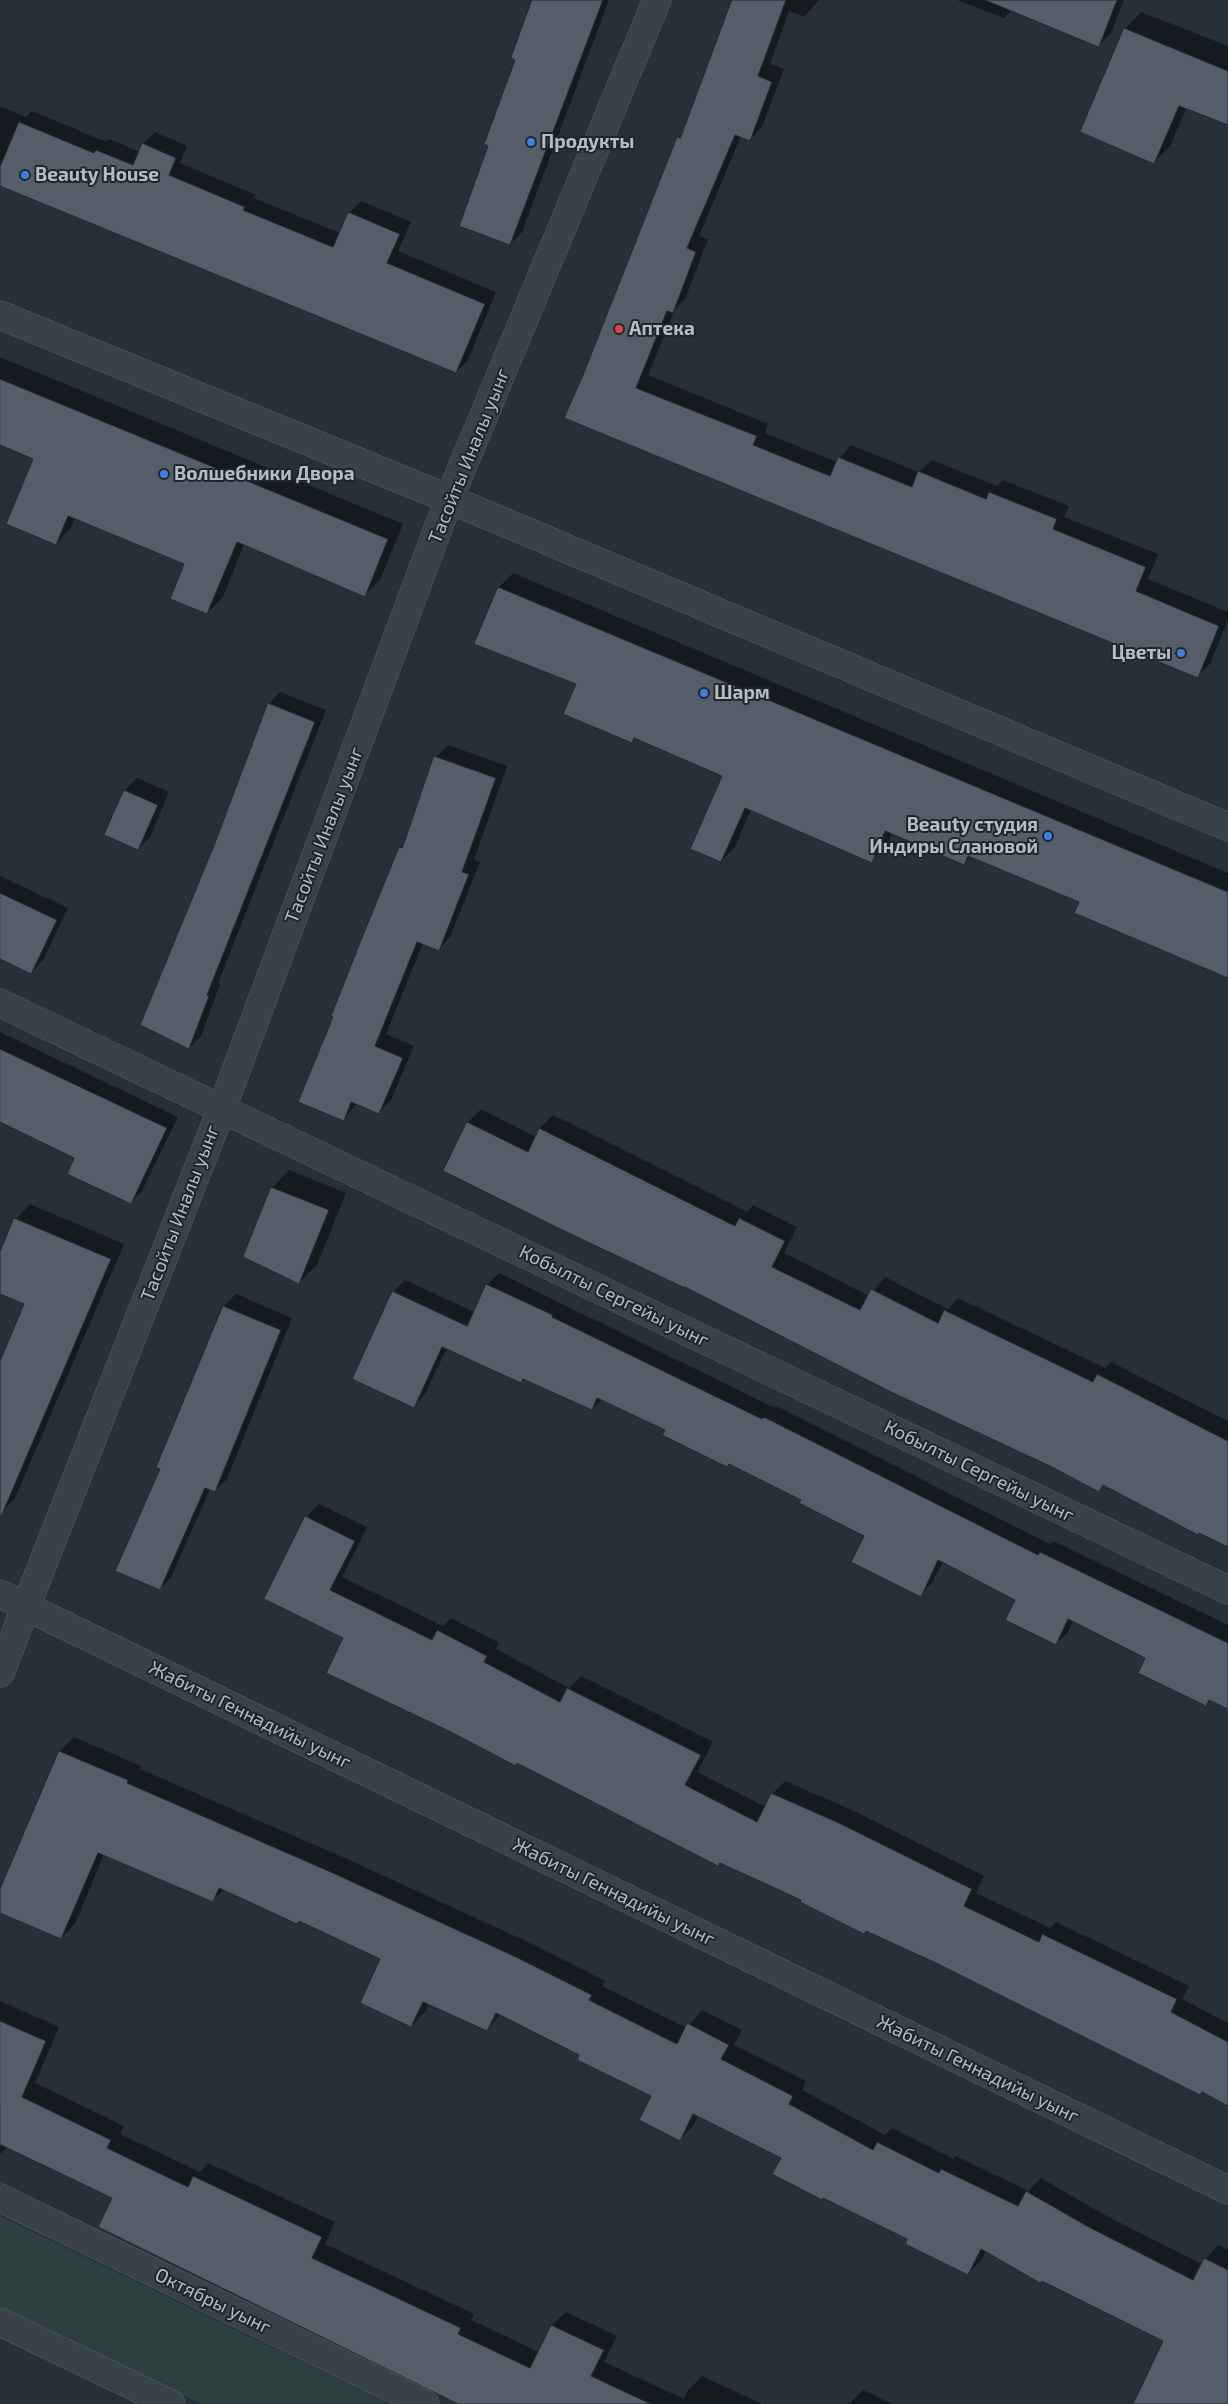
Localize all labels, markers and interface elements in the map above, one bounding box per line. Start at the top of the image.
place label: Продукты [541,131,634,153]
marker: Продукты [525,136,537,148]
place label: Beauty House [35,164,159,186]
marker: Beauty House [19,169,31,181]
place label: Аптека [629,318,695,340]
marker: Аптека [613,323,625,335]
street label: Тасойты Иналы уынг [423,365,515,547]
place label: Волшебники Двора [174,463,355,485]
marker: Волшебники Двора [158,468,170,480]
place label: Цветы [1111,642,1171,664]
marker: Цветы [1175,647,1187,659]
place label: Шарм [714,682,770,704]
marker: Шарм [698,687,710,699]
street label: Тасойты Иналы уынг [280,744,368,926]
place label: Beauty студия Индиры Слановой [869,814,1038,858]
marker: Beauty студия Индиры Слановой [1042,830,1054,842]
street label: Тасойты Иналы уынг [136,1122,224,1304]
street label: Кобылты Сергейы уынг [515,1240,713,1352]
street label: Кобылты Сергейы уынг [880,1415,1078,1527]
street label: Жабиты Геннадийы уынг [145,1656,355,1774]
street label: Жабиты Геннадийы уынг [509,1833,719,1951]
street label: Жабиты Геннадийы уынг [873,2010,1083,2128]
street label: Октябры уынг [151,2263,275,2339]

